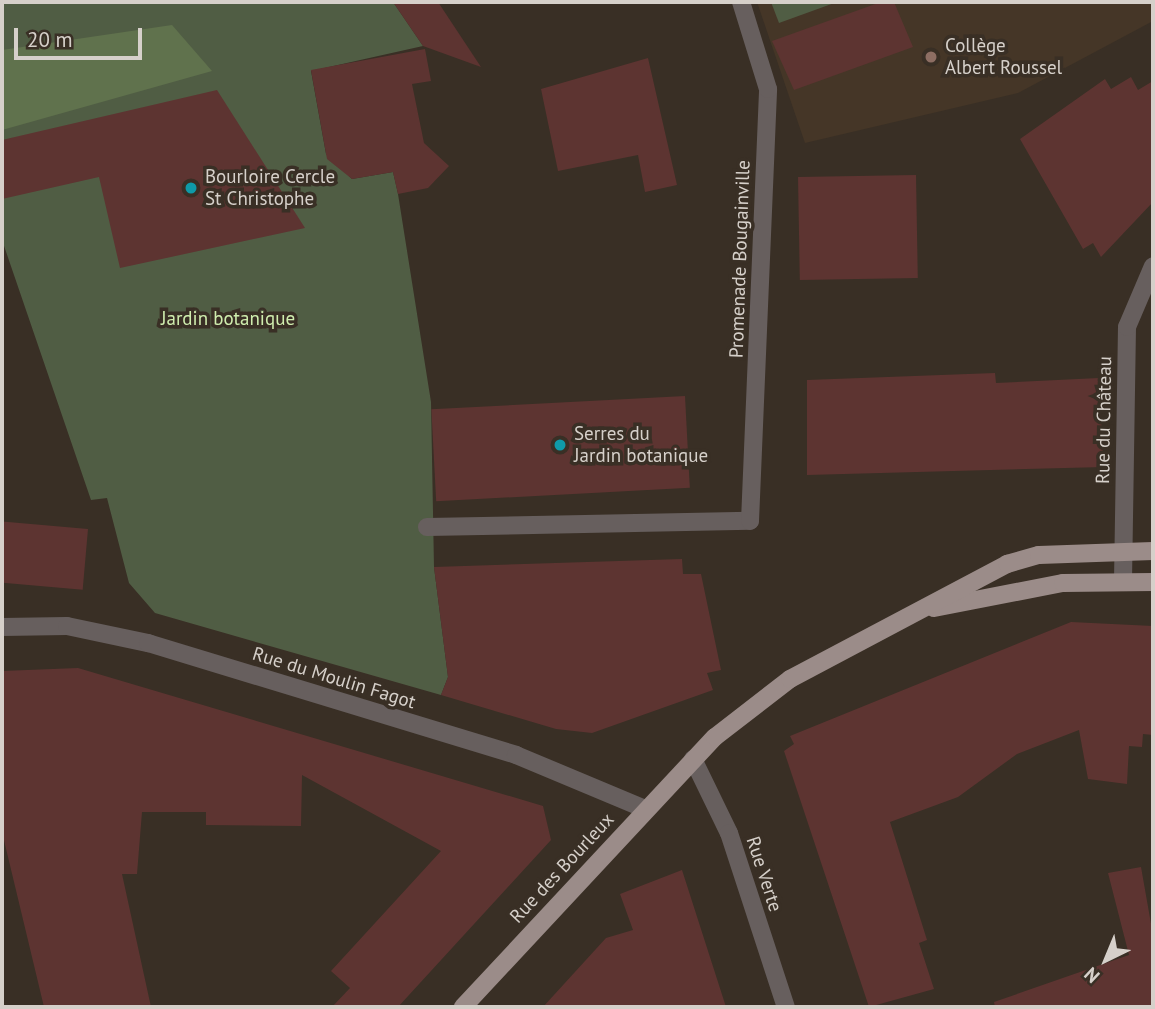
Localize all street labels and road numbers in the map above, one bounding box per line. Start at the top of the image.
street label: Promenade Bougainville [725,160,755,358]
street label: Rue du Château [1091,356,1117,484]
street label: Rue du Moulin Fagot [250,642,418,714]
street label: Rue des Bourleux [505,808,619,928]
street label: Rue Verte [741,833,787,915]

